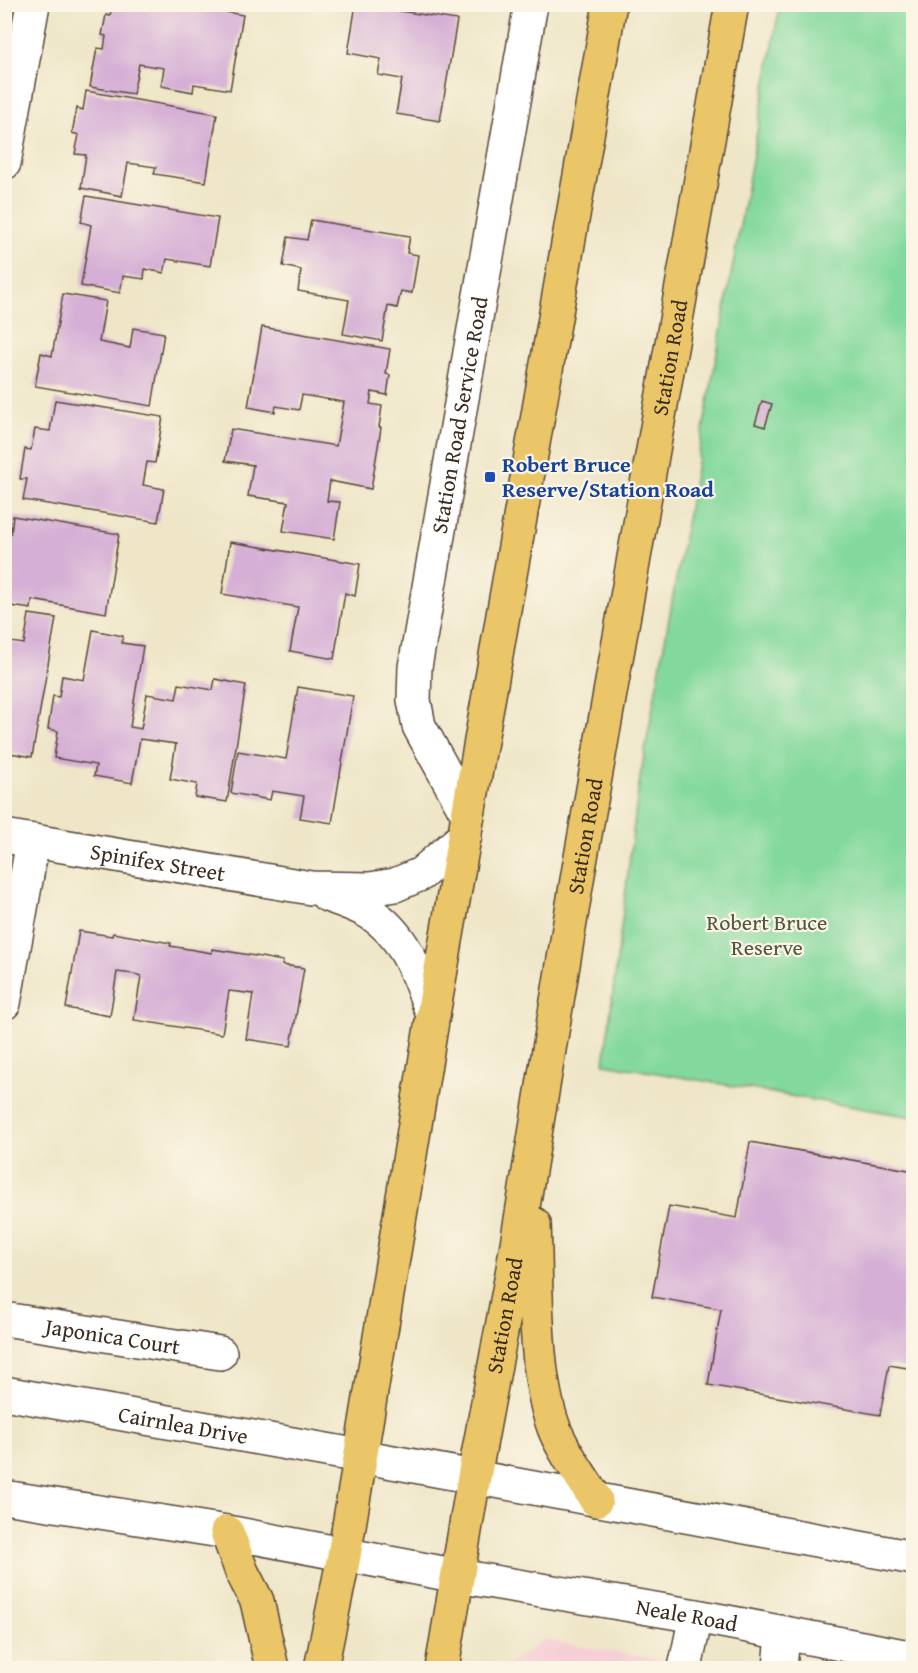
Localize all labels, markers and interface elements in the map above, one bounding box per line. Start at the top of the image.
street label: Station Road Service Road [423,293,496,536]
street label: Station Road [643,297,695,418]
place label: Robert Bruce Reserve/Station Road [502,448,714,505]
marker: Robert Bruce Reserve/Station Road [483,470,497,484]
street label: Station Road [559,775,611,897]
street label: Spinifex Street [88,835,228,889]
park label: Robert Bruce Reserve [707,906,827,963]
street label: Station Road [478,1255,531,1376]
street label: Japonica Court [40,1309,183,1363]
street label: Cairnlea Drive [116,1398,251,1452]
street label: Neale Road [634,1590,741,1640]

